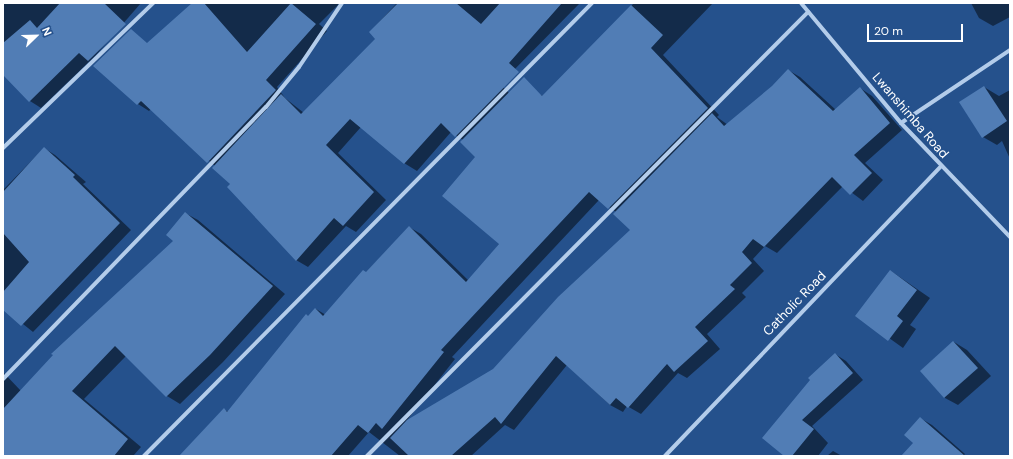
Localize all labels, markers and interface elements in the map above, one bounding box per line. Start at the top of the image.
north arrow [16,16,56,56]
scale bar [869,16,965,42]
text: 20 m [874,23,903,39]
text: N [39,25,55,38]
street label: Lwanshimba Road [869,70,951,162]
street label: Catholic Road [760,268,830,340]

